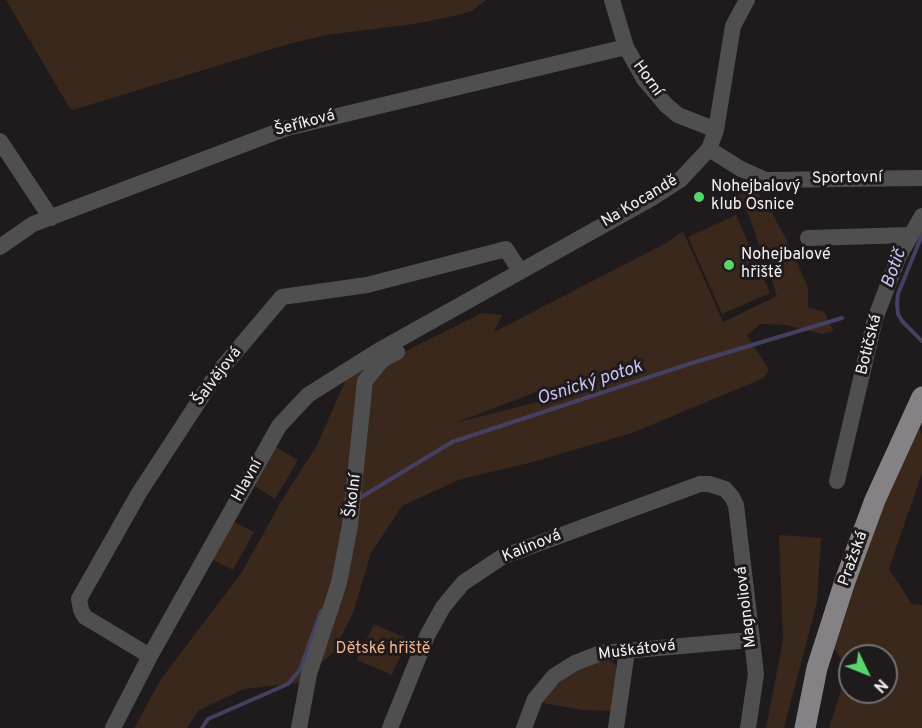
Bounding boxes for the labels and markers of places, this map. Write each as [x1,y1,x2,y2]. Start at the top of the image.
place label: Nohejbalový klub Osnice [711,178,801,216]
marker: Nohejbalový klub Osnice [692,190,706,204]
place label: Nohejbalové hřiště [741,246,831,284]
marker: Nohejbalové hřiště [722,258,736,272]

